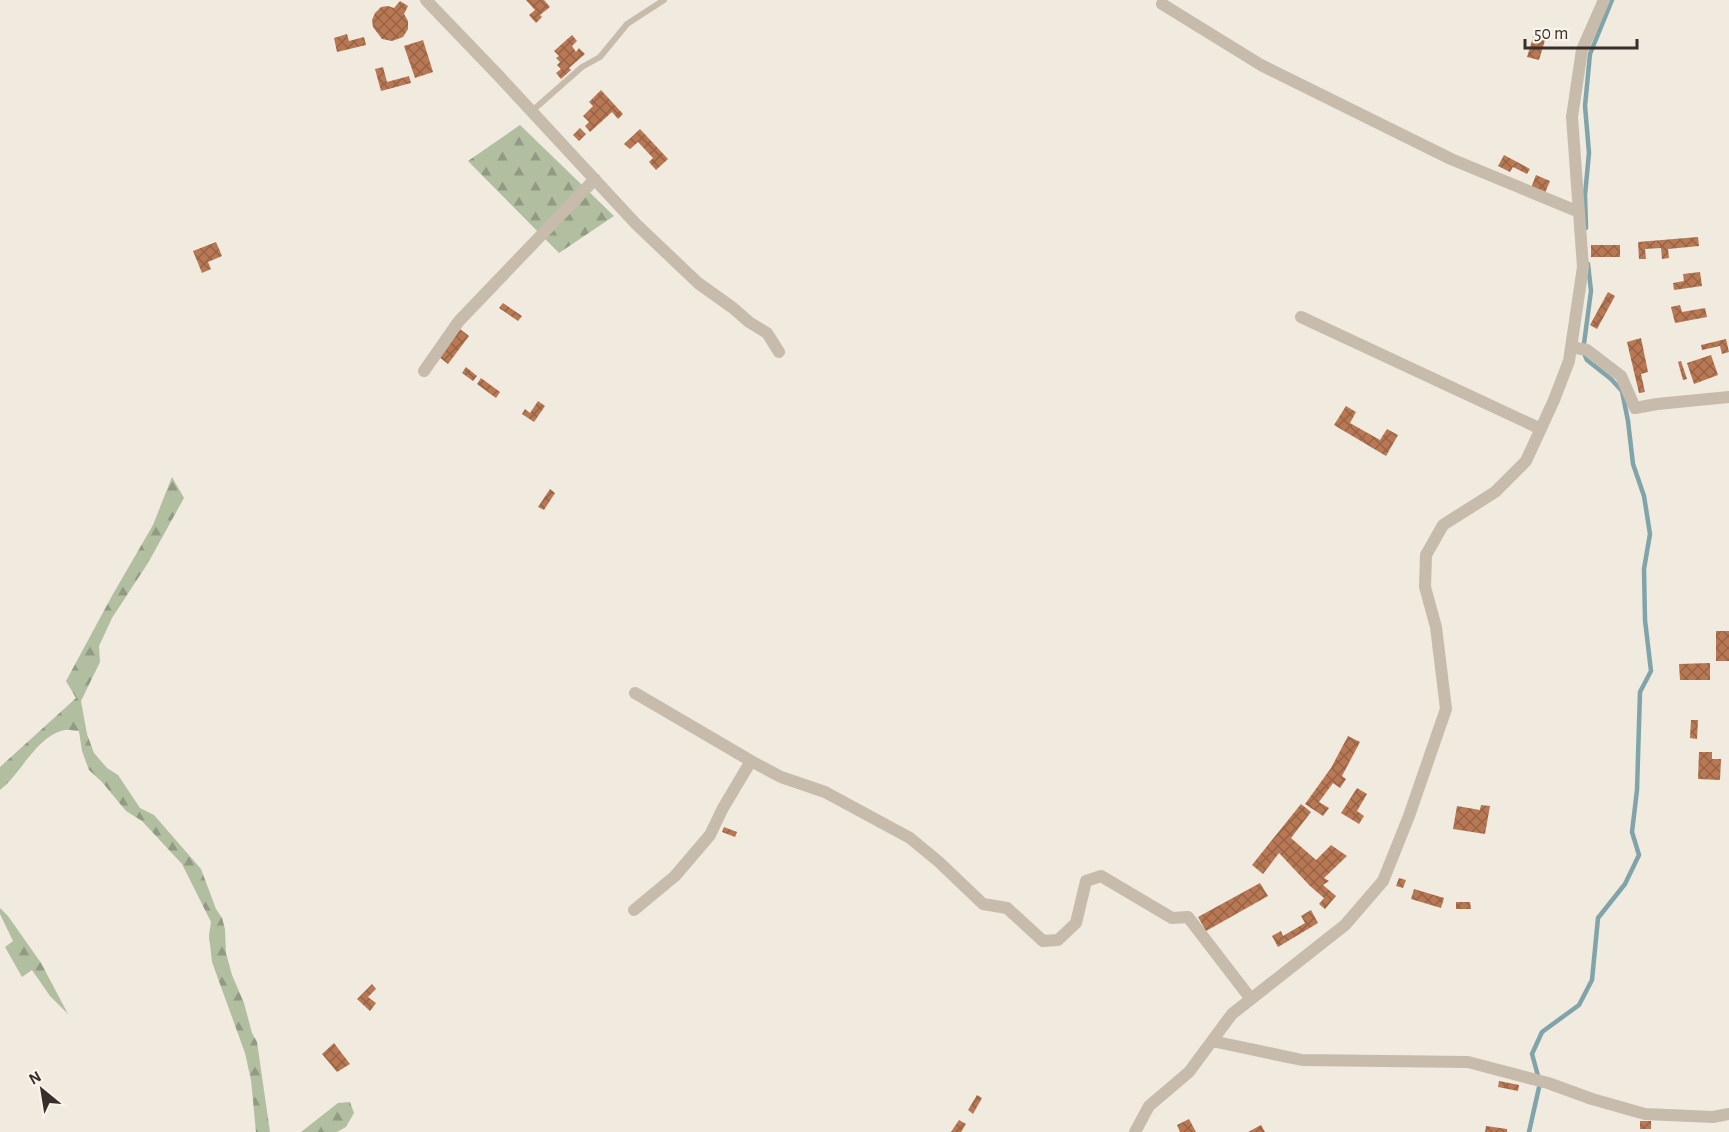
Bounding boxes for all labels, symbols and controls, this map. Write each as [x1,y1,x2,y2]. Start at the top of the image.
scale bar [1525,12,1638,50]
text: 50 m [1534,25,1568,43]
north arrow [12,1060,72,1120]
text: N [26,1068,44,1088]

